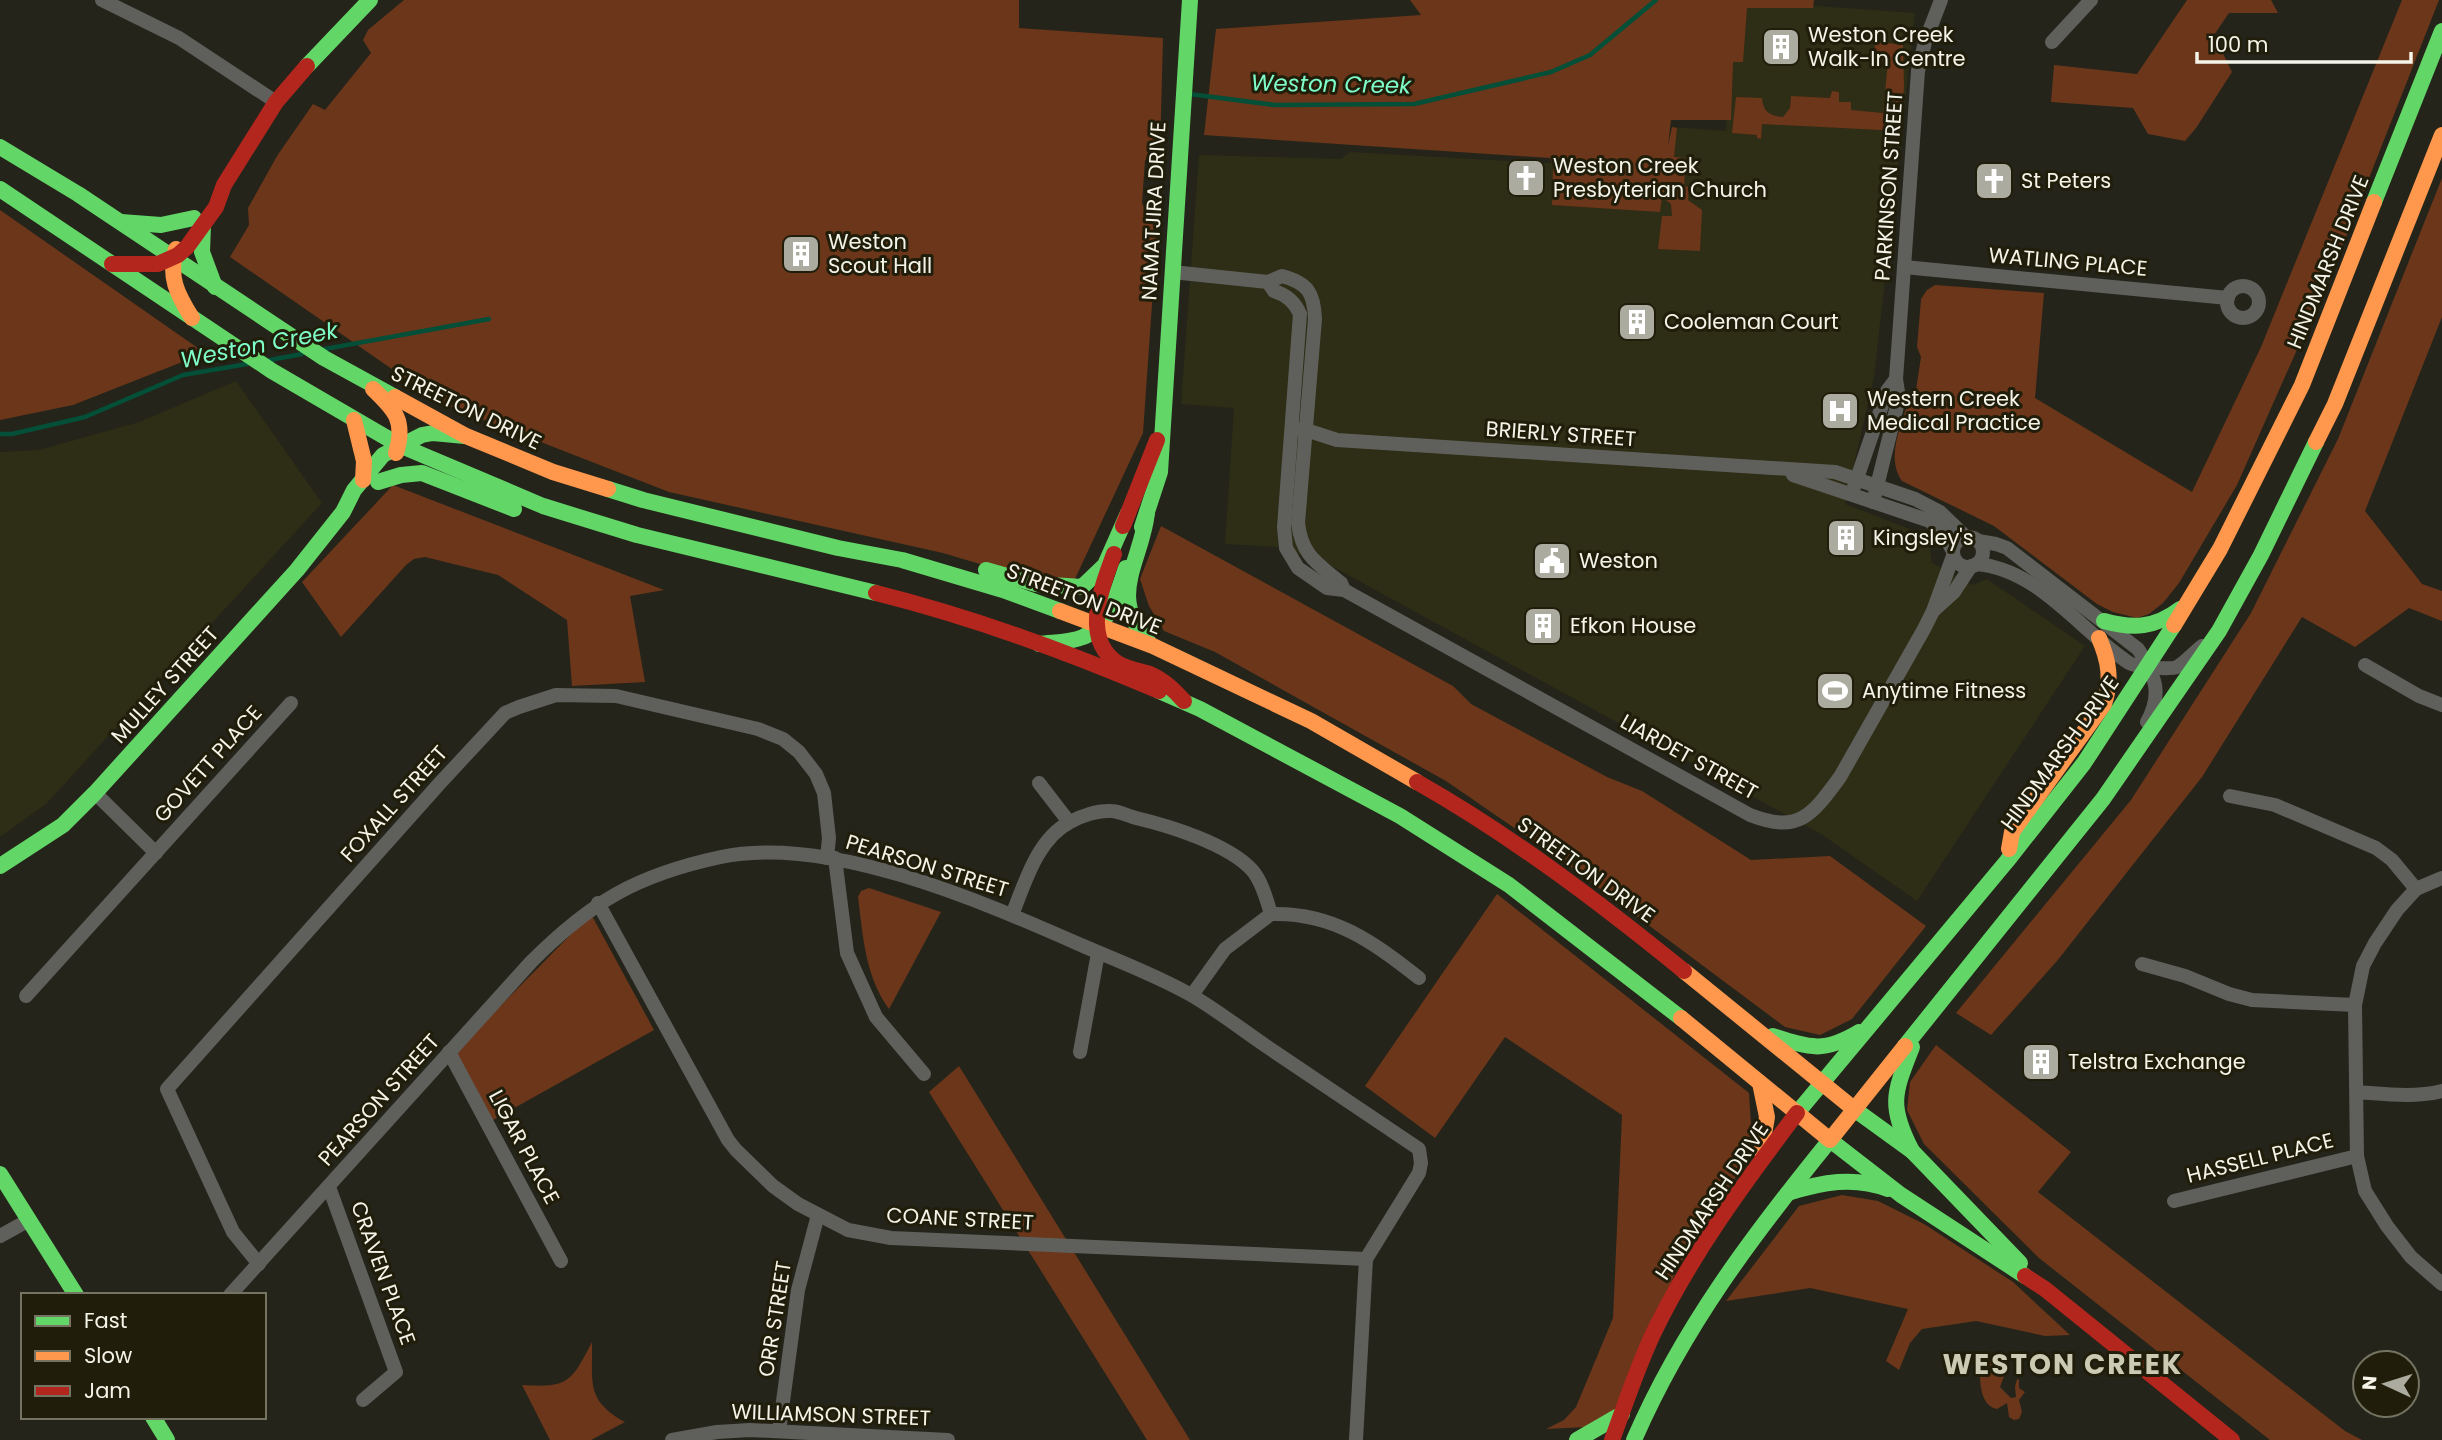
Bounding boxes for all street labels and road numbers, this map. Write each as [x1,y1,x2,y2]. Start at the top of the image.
street label: PARKINSON STREET [1867,90,1910,282]
street label: NAMATJIRA DRIVE [1134,121,1173,301]
street label: HINDMARSH DRIVE [2280,171,2376,353]
street label: WATLING PLACE [1987,240,2149,283]
street label: STREETON DRIVE [386,359,546,457]
street label: BRIERLY STREET [1485,414,1637,453]
street label: STREETON DRIVE [1002,556,1166,641]
street label: MULLEY STREET [104,620,225,750]
street label: HINDMARSH DRIVE [1994,670,2126,836]
street label: GOVETT PLACE [147,699,268,829]
street label: LIARDET STREET [1615,707,1763,806]
street label: FOXALL STREET [334,739,454,868]
street label: STREETON DRIVE [1511,810,1661,930]
street label: PEARSON STREET [842,827,1012,904]
street label: PEARSON STREET [312,1027,446,1172]
street label: LIGAR PLACE [482,1085,567,1209]
street label: HINDMARSH DRIVE [1648,1116,1775,1285]
street label: HASSELL PLACE [2183,1125,2336,1190]
street label: CRAVEN PLACE [344,1197,423,1349]
street label: COANE STREET [886,1200,1034,1237]
street label: ORR STREET [751,1259,798,1379]
street label: WILLIAMSON STREET [731,1397,931,1432]

